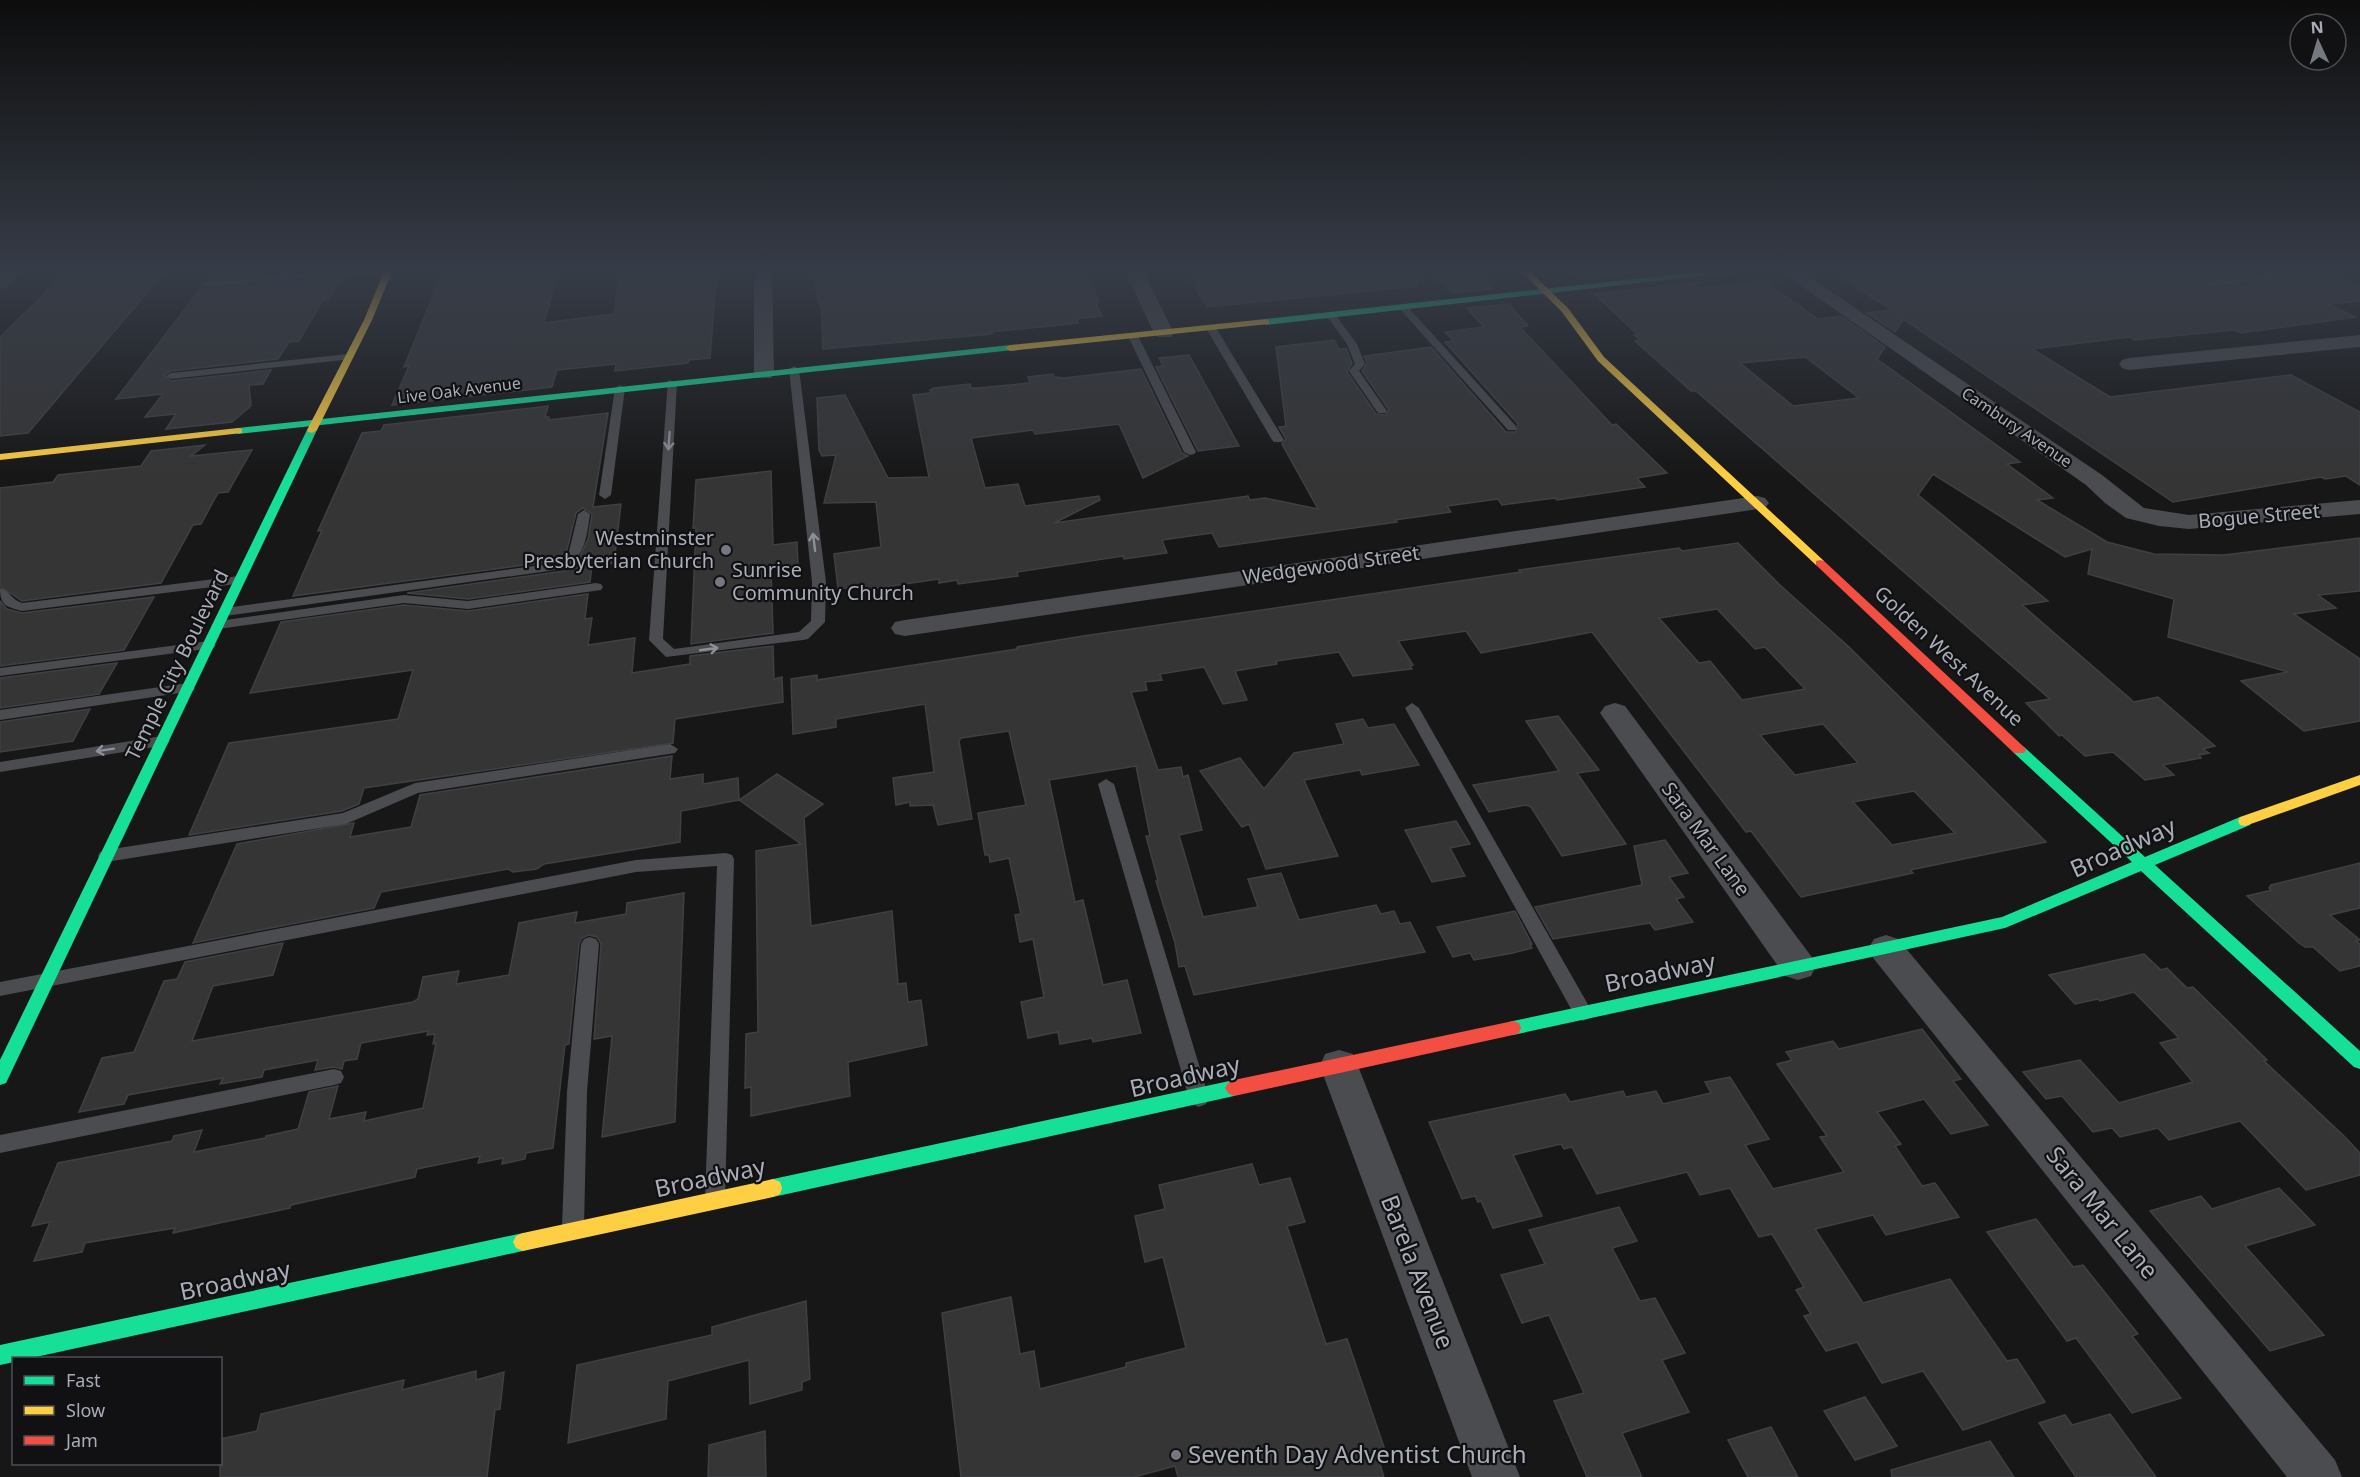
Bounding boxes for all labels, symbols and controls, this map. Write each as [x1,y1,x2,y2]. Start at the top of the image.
north arrow [2288,12,2348,72]
text: N [2310,16,2324,38]
street label: Live Oak Avenue [396,372,522,408]
street label: Cambury Avenue [1957,382,2077,472]
one-way arrow [663,430,674,450]
street label: Bogue Street [2197,497,2321,534]
place label: Westminster Presbyterian Church [523,524,714,574]
one-way arrow [809,533,820,553]
street label: Wedgewood Street [1241,539,1421,590]
marker: Westminster Presbyterian Church [719,543,733,557]
place label: Sunrise Community Church [732,556,914,606]
street label: Temple City Boulevard [119,565,235,765]
marker: Sunrise Community Church [713,575,727,589]
street label: Golden West Avenue [1869,579,2030,732]
one-way arrow [699,643,719,654]
one-way arrow [95,745,115,756]
street label: Sara Mar Lane [1656,776,1757,901]
street label: Broadway [2064,808,2181,885]
street label: Broadway [1601,944,1719,999]
street label: Broadway [1126,1047,1244,1104]
street label: Sara Mar Lane [2040,1139,2167,1285]
street label: Broadway [651,1149,769,1204]
street label: Barela Avenue [1374,1190,1463,1353]
street label: Broadway [176,1252,294,1307]
legend [12,1357,222,1465]
text: Fast [66,1368,101,1392]
text: Slow [66,1398,105,1422]
text: Jam [64,1428,98,1452]
place label: Seventh Day Adventist Church [1188,1437,1527,1470]
marker: Seventh Day Adventist Church [1169,1448,1183,1462]

